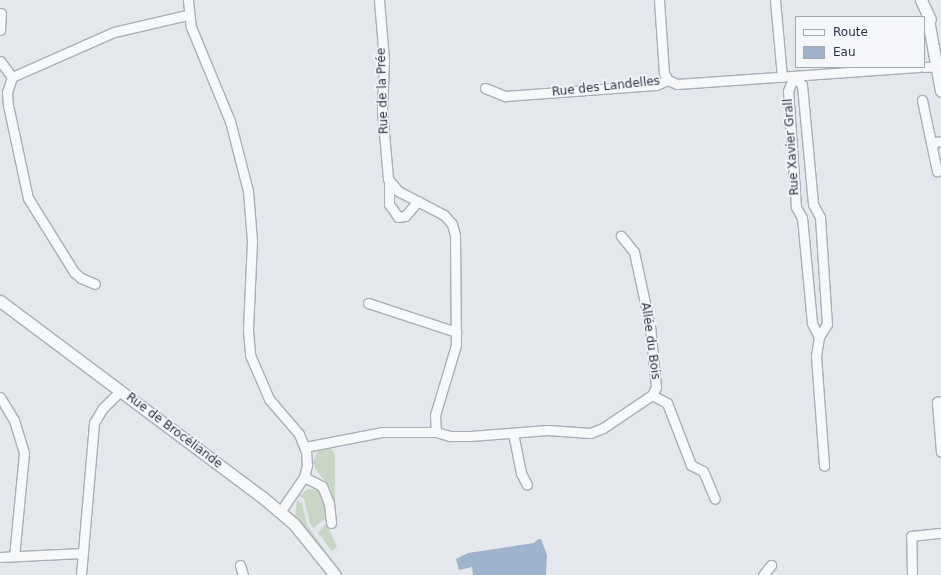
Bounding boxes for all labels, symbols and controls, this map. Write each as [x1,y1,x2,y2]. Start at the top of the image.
legend [795,16,925,68]
text: Route [833,25,868,39]
text: Eau [833,45,856,59]
street label: Rue de la Prée [374,48,392,134]
street label: Rue des Landelles [551,74,661,100]
street label: Rue Xavier Grall [781,98,803,196]
street label: Allée du Bois [637,302,663,380]
street label: Rue de Brocéliande [123,390,225,472]

